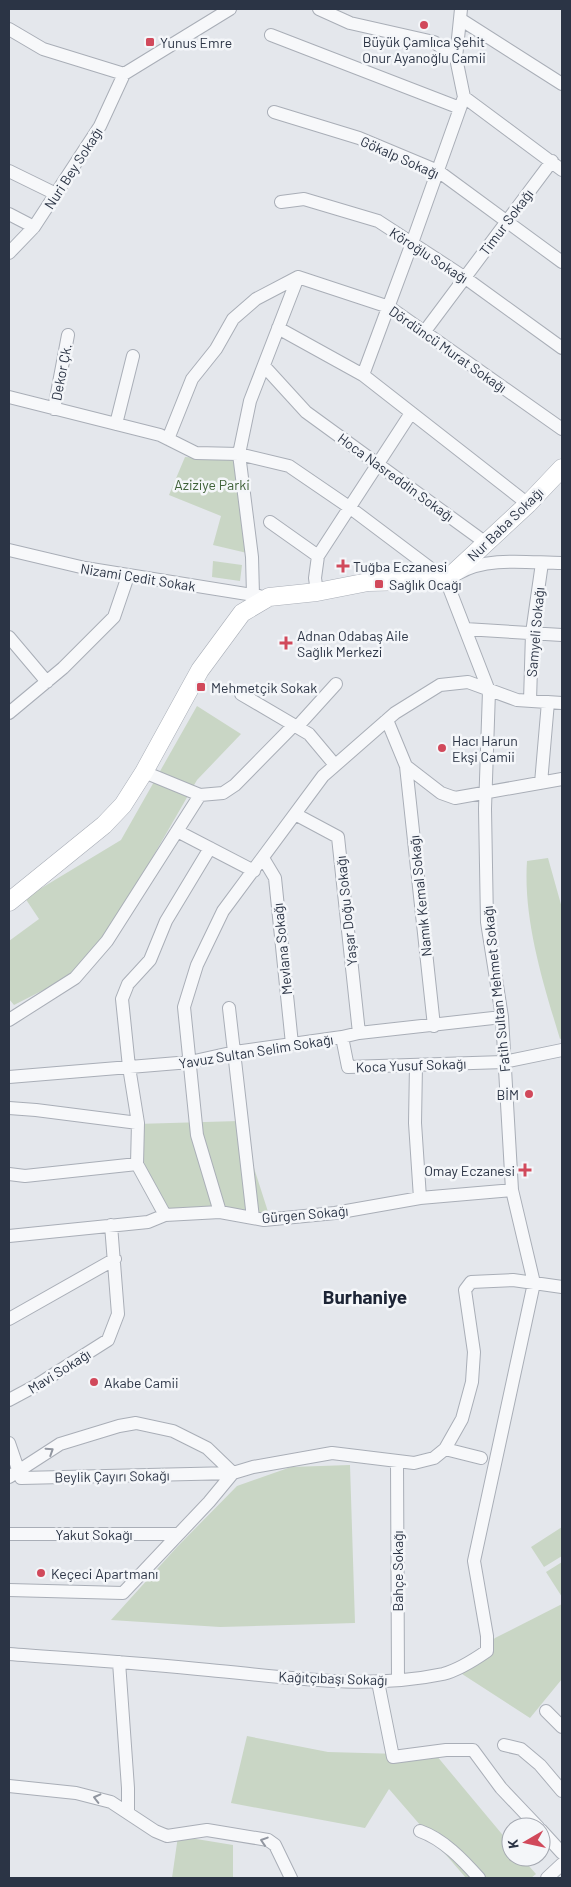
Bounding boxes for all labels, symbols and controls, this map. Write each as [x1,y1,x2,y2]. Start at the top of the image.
marker: Büyük Çamlıca Şehit Onur Ayanoğlu Camii [418,19,430,31]
place label: Büyük Çamlıca Şehit Onur Ayanoğlu Camii [362,33,486,66]
place label: Yunus Emre [160,34,232,51]
marker: Yunus Emre [144,36,156,48]
street label: Nuri Bey Sokağı [40,124,106,212]
street label: Gökalp Sokağı [358,132,442,182]
street label: Timur Sokağı [476,185,536,259]
street label: Köroğlu Sokağı [387,223,471,287]
street label: Dördüncü Murat Sokağı [386,302,510,396]
street label: Dekor Çk. [47,342,75,402]
street label: Hoca Nasreddin Sokağı [335,429,457,525]
park label: Aziziye Parki [174,476,250,493]
street label: Nur Baba Sokağı [464,484,546,564]
place label: Tuğba Eczanesi [353,558,447,575]
street label: Nizami Cedit Sokak [79,560,197,594]
marker: Tuğba Eczanesi [337,560,349,572]
place label: Sağlık Ocağı [389,576,461,593]
marker: Sağlık Ocağı [373,578,385,590]
street label: Samyeli Sokağı [523,586,547,678]
place label: Adnan Odabaş Aile Sağlık Merkezi [297,627,409,660]
marker: Adnan Odabaş Aile Sağlık Merkezi [279,636,293,650]
place label: Mehmetçik Sokak [211,679,317,696]
marker: Mehmetçik Sokak [195,681,207,693]
place label: Hacı Harun Ekşi Camii [452,732,518,765]
marker: Hacı Harun Ekşi Camii [436,742,448,754]
street label: Namık Kemal Sokağı [405,835,435,957]
street label: Yaşar Doğu Sokağı [332,855,360,967]
street label: Mevlana Sokağı [269,902,295,996]
street label: Fatih Sultan Mehmet Sokağı [479,905,513,1073]
street label: Yavuz Sultan Selim Sokağı [178,1030,334,1072]
street label: Koca Yusuf Sokağı [355,1055,467,1075]
place label: BİM [497,1086,519,1103]
marker: BİM [523,1088,535,1100]
place label: Omay Eczanesi [424,1162,515,1179]
marker: Omay Eczanesi [519,1164,531,1176]
street label: Gürgen Sokağı [261,1202,349,1226]
district label: Burhaniye [323,1285,407,1308]
street label: Mavi Sokağı [25,1345,93,1397]
place label: Akabe Camii [104,1374,179,1391]
marker: Akabe Camii [88,1376,100,1388]
one-way arrow [44,1448,53,1457]
street label: Beylik Çayırı Sokağı [54,1466,170,1486]
street label: Yakut Sokağı [55,1526,133,1543]
street label: Bahçe Sokağı [389,1530,406,1612]
place label: Keçeci Apartmanı [51,1565,158,1582]
marker: Keçeci Apartmanı [35,1567,47,1579]
street label: Kağıtçıbaşı Sokağı [278,1668,388,1688]
one-way arrow [92,1793,101,1804]
north arrow [501,1817,551,1867]
one-way arrow [260,1836,269,1846]
text: K [504,1838,522,1850]

